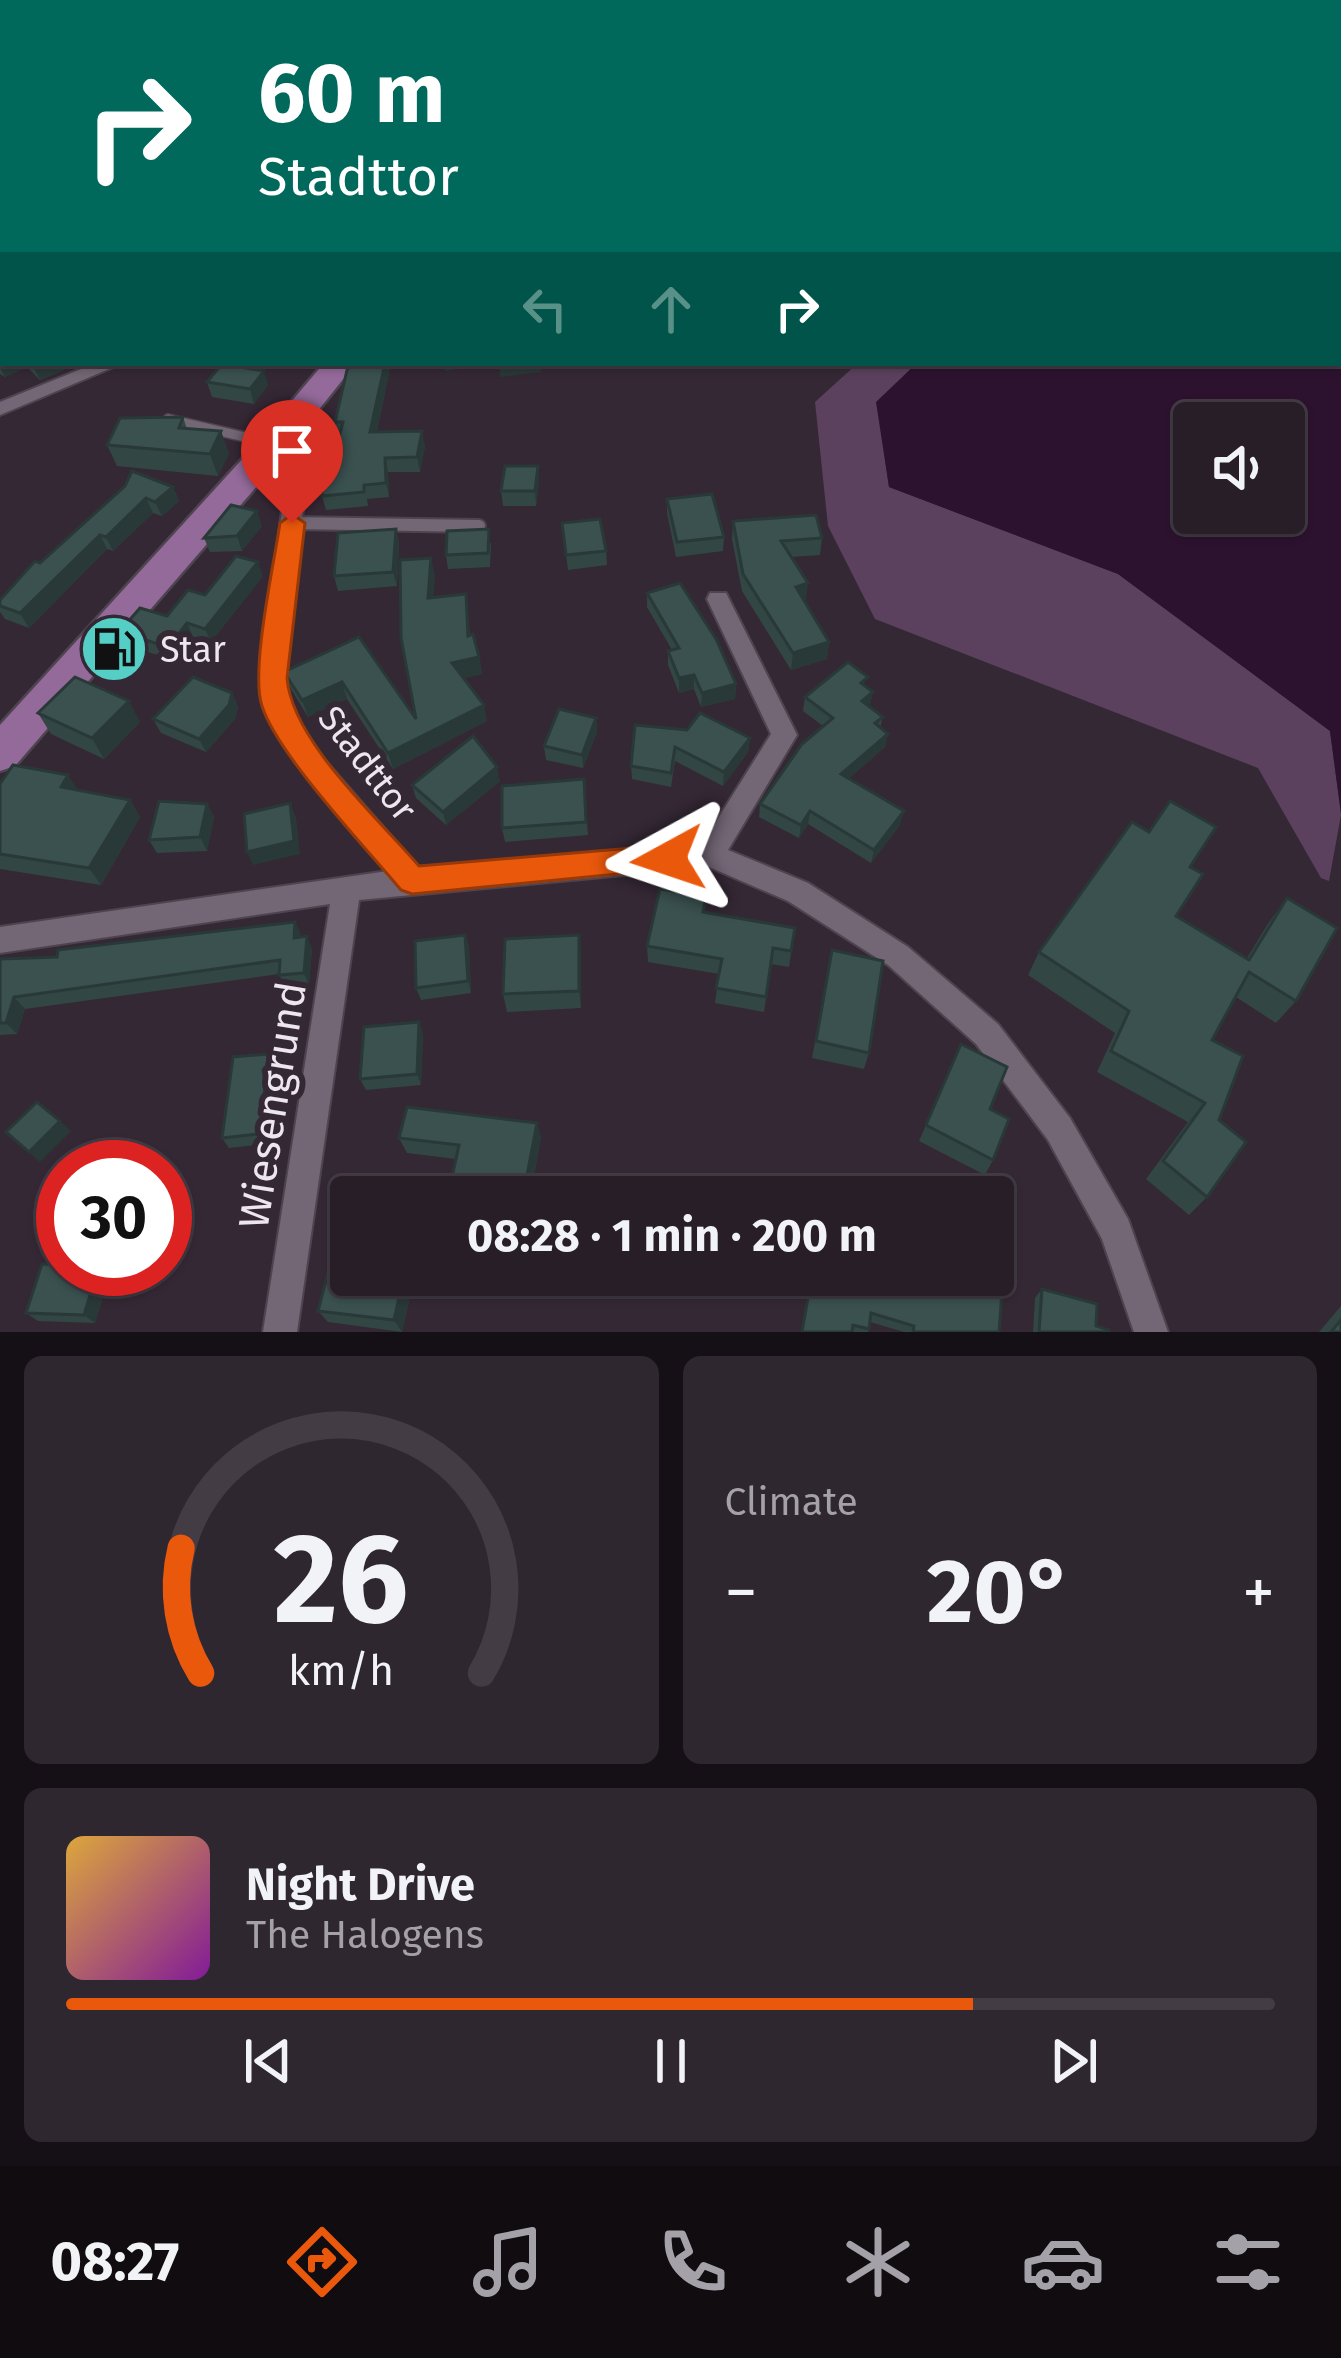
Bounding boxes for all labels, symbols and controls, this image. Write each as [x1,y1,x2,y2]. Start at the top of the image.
text: 60 m [258,43,445,144]
icon: right [60,48,216,204]
text: Stadttor [258,145,459,209]
icon: left [512,276,578,342]
icon: ahead [638,276,704,342]
icon: right [764,276,830,342]
pin [241,400,343,523]
map controls [1173,402,1305,534]
button: sound [1173,402,1305,534]
icon: arrive [259,418,325,484]
fuel station icon: Star [79,614,149,684]
place label: Star [160,628,226,672]
street label: Stadttor [309,697,426,830]
position arrow [605,796,731,922]
street label: Wiesengrund [229,978,317,1232]
speed limit sign: 30 [36,1140,192,1296]
text: 08:28 · 1 min · 200 m [467,1209,877,1263]
text: Climate [725,1479,858,1525]
text: 26 [274,1505,409,1655]
text: 20° [927,1538,1073,1646]
text: − [725,1553,758,1632]
text: + [1242,1553,1275,1632]
text: km/h [288,1645,394,1696]
text: Night Drive [246,1858,475,1912]
text: The Halogens [246,1912,484,1958]
icon: previous [235,2028,301,2094]
icon: pause [638,2028,704,2094]
icon: next [1041,2028,1107,2094]
icon: directions [280,2220,364,2304]
icon: music [466,2220,550,2304]
icon: phone [651,2220,735,2304]
icon: climate [836,2220,920,2304]
icon: car [1021,2220,1105,2304]
icon: filters [1206,2220,1290,2304]
text: 08:27 [51,2230,179,2294]

